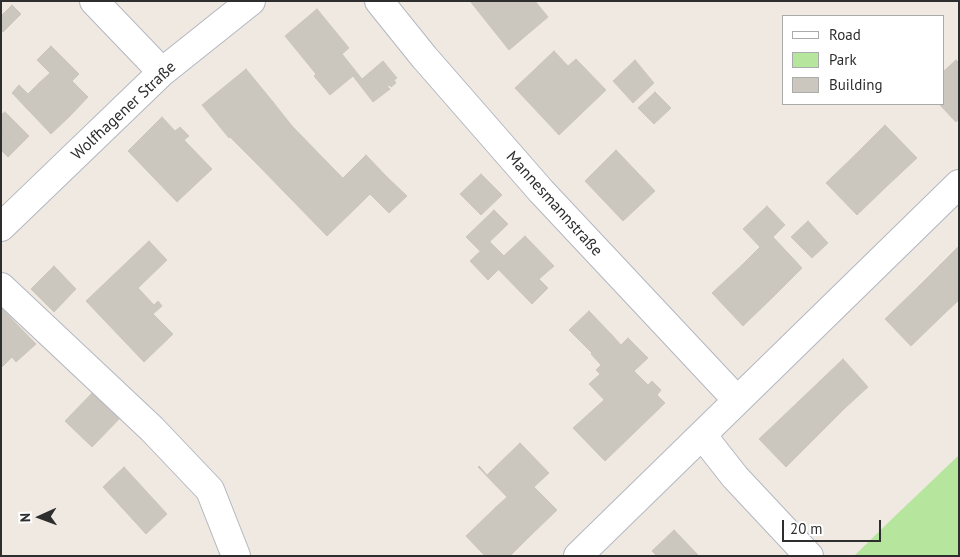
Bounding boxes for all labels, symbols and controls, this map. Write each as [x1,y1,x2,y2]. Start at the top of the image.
legend [782,15,945,105]
text: Road [829,25,861,44]
text: Park [829,50,857,69]
street label: Wolfhagener Straße [68,58,180,164]
text: Building [829,75,883,94]
street label: Mannesmannstraße [502,148,606,260]
north arrow [15,492,65,542]
scale bar [785,510,884,542]
text: N [16,513,34,522]
text: 20 m [790,519,823,538]

